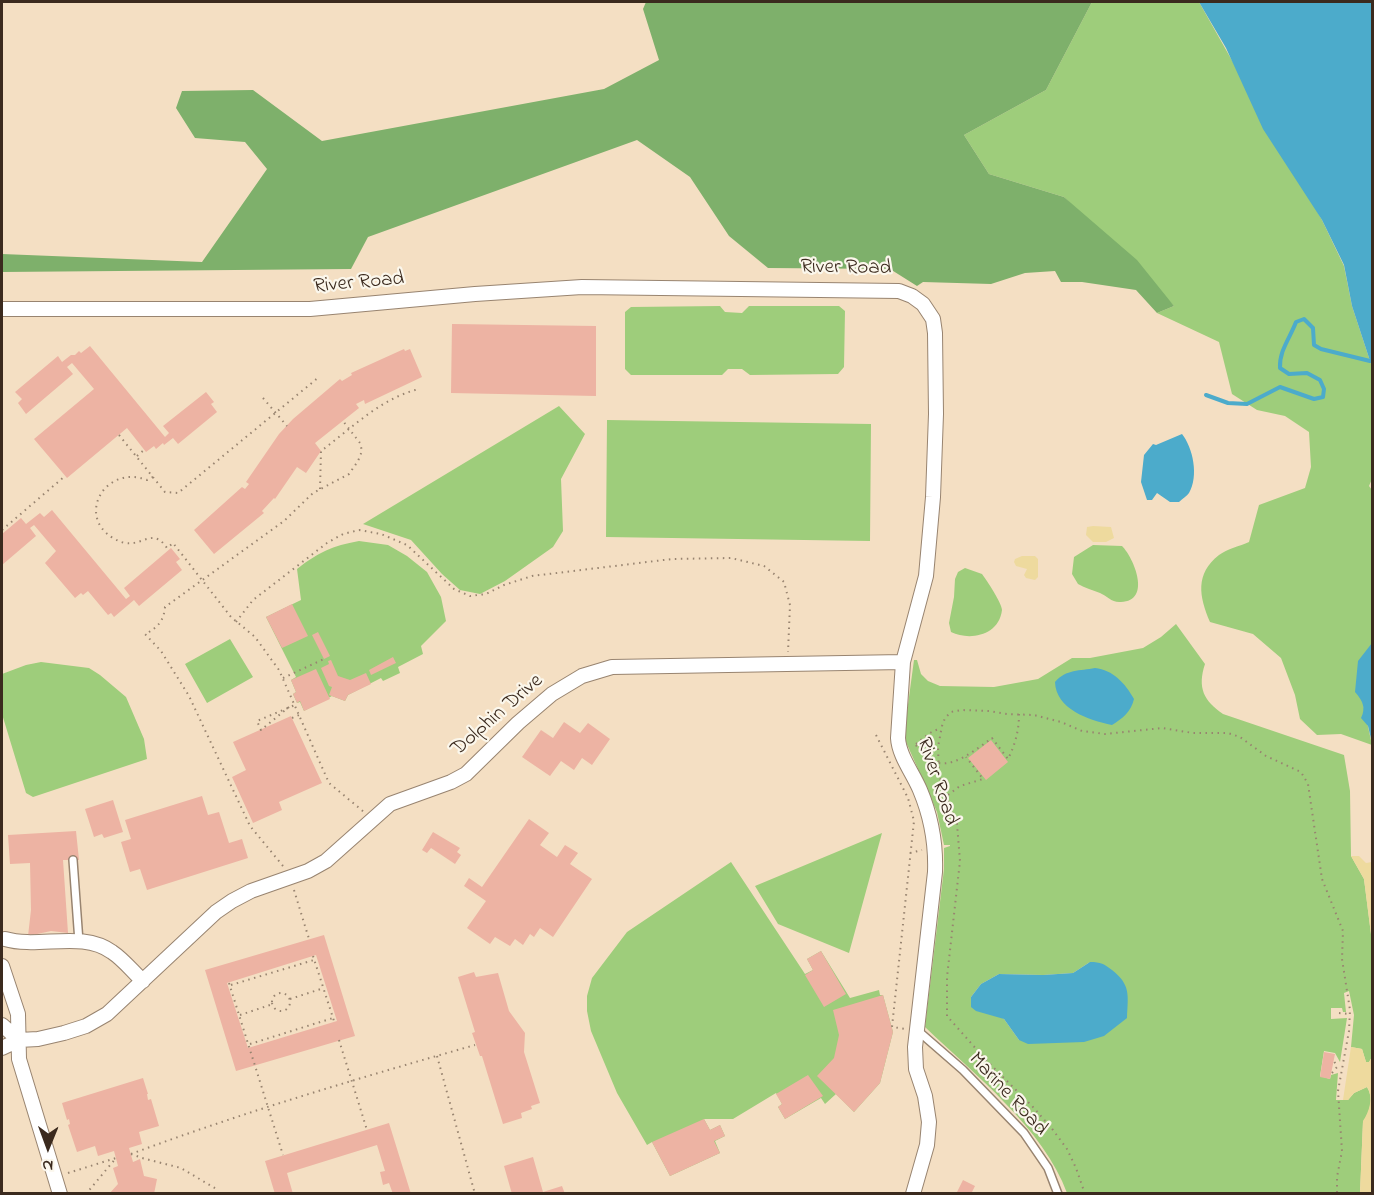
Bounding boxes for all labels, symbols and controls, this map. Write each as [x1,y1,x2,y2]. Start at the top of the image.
street label: River Road [800,256,892,282]
street label: River Road [313,267,405,301]
street label: Dolphin Drive [447,669,549,763]
street label: River Road [909,735,963,829]
street label: Marine Road [962,1048,1052,1142]
north arrow [18,1117,78,1177]
text: N [42,1153,53,1177]

